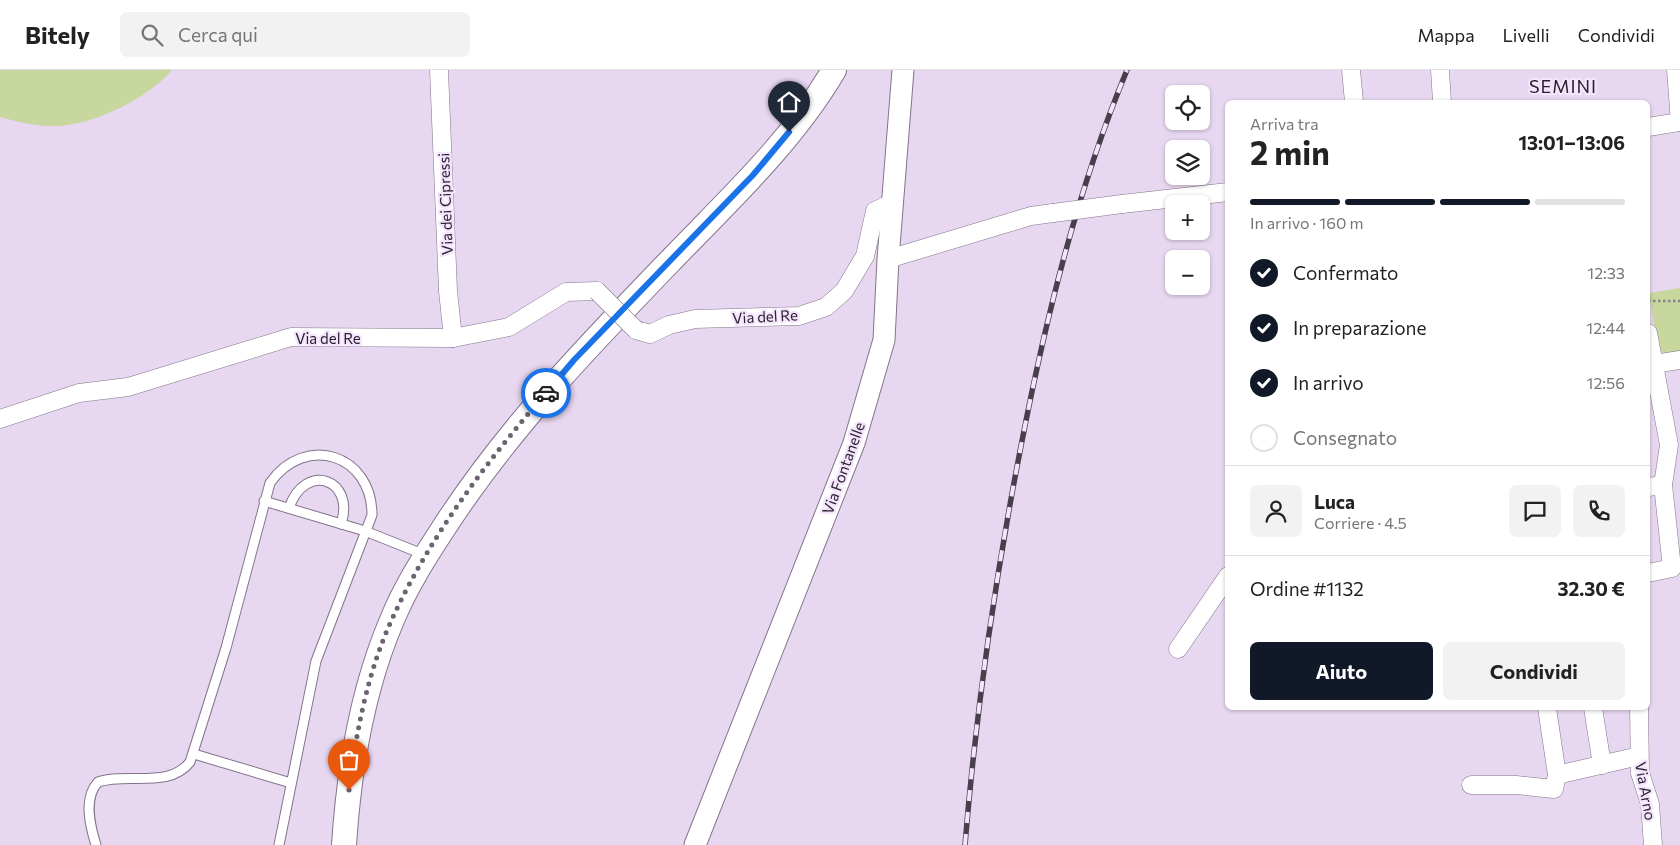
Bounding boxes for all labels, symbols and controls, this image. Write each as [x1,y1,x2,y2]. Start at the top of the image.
search box [120,12,470,57]
text: Bitely [25,20,90,49]
icon: search [138,21,166,49]
text: Cerca qui [178,23,258,46]
text: Mappa [1417,24,1475,46]
text: Livelli [1503,24,1550,46]
text: Condividi [1578,24,1655,46]
district label: SEMINI [1529,75,1597,97]
pin [768,81,810,132]
map controls [1165,85,1210,295]
button: locate [1165,85,1210,130]
icon: home [775,88,803,116]
text: Arriva tra [1250,114,1319,133]
text: 13:01–13:06 [1518,131,1625,154]
text: 2 min [1250,132,1330,172]
button: layers [1165,140,1210,185]
street label: Via dei Cipressi [434,153,456,255]
button: + [1165,195,1210,240]
text: In arrivo · 160 m [1250,213,1363,232]
button: − [1165,250,1210,295]
icon: check [1250,259,1278,287]
text: Confermato [1293,261,1398,284]
text: 12:33 [1587,263,1625,282]
street label: Via del Re [732,305,798,327]
icon: check [1250,314,1278,342]
text: In preparazione [1293,316,1426,339]
text: 12:44 [1586,318,1625,337]
street label: Via del Re [295,329,361,347]
courier [521,368,571,418]
icon: check [1250,369,1278,397]
text: In arrivo [1293,371,1364,394]
text: 12:56 [1587,373,1625,392]
icon: car [532,379,560,407]
street label: Via Fontanelle [818,419,868,517]
text: Consegnato [1293,426,1397,449]
button: person [1250,485,1302,537]
button: chat [1509,485,1561,537]
button: phone [1573,485,1625,537]
text: Luca [1314,490,1355,513]
text: Corriere · 4.5 [1314,513,1407,532]
text: Ordine #1132 [1250,577,1364,600]
text: 32.30 € [1558,577,1625,600]
button: Aiuto [1250,642,1433,700]
button: Condividi [1443,642,1625,700]
pin [328,739,370,790]
icon: bag [335,746,363,774]
street label: Via Arno [1632,760,1660,822]

